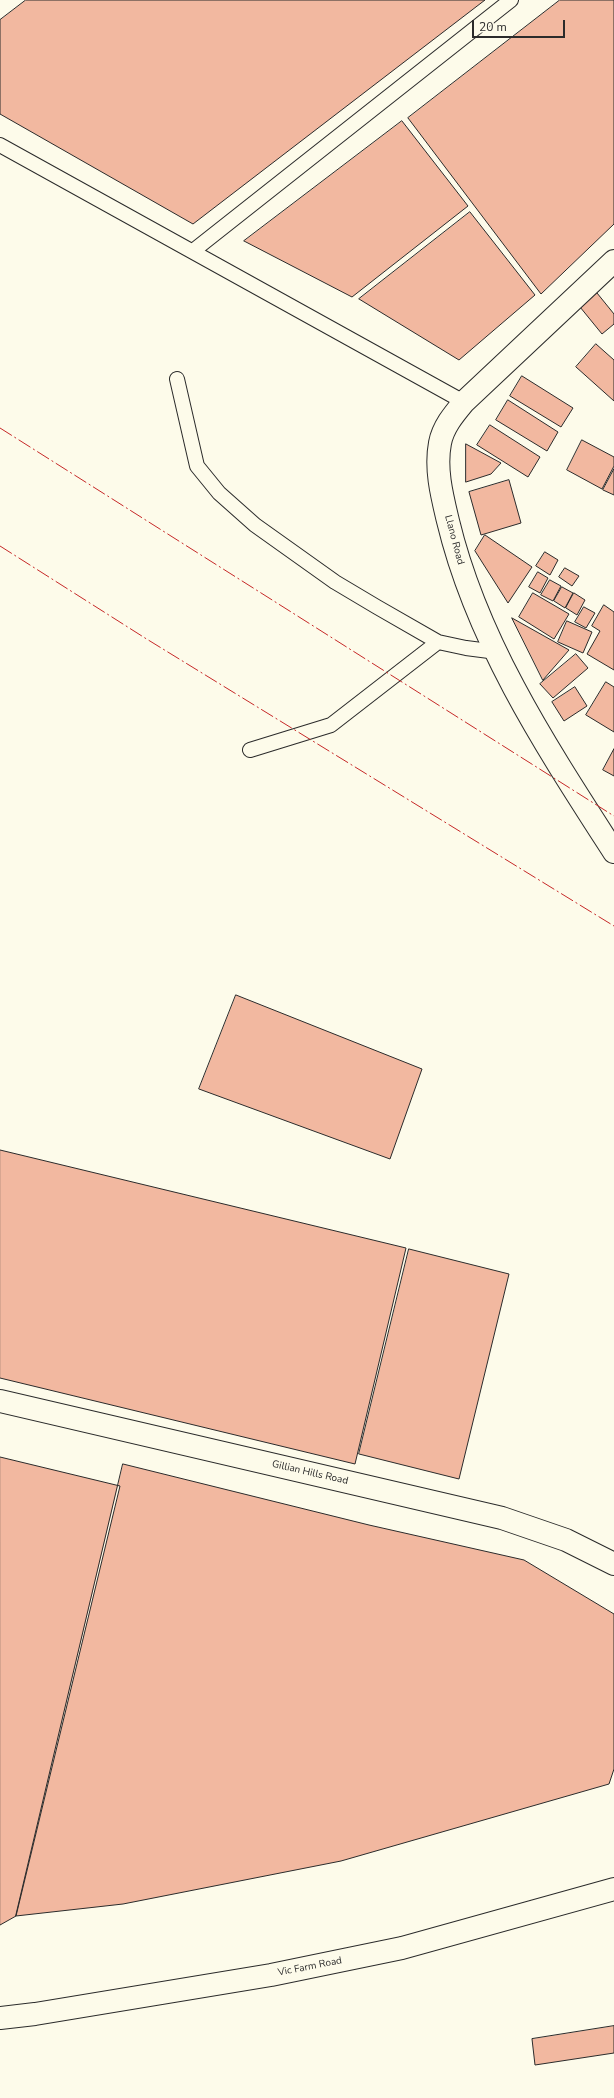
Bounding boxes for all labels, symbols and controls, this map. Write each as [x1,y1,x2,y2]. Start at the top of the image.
scale bar [474,12,567,38]
text: 20 m [479,19,507,35]
street label: Llano Road [442,514,466,566]
street label: Gillian Hills Road [271,1458,349,1488]
street label: Vic Farm Road [277,1955,343,1979]

